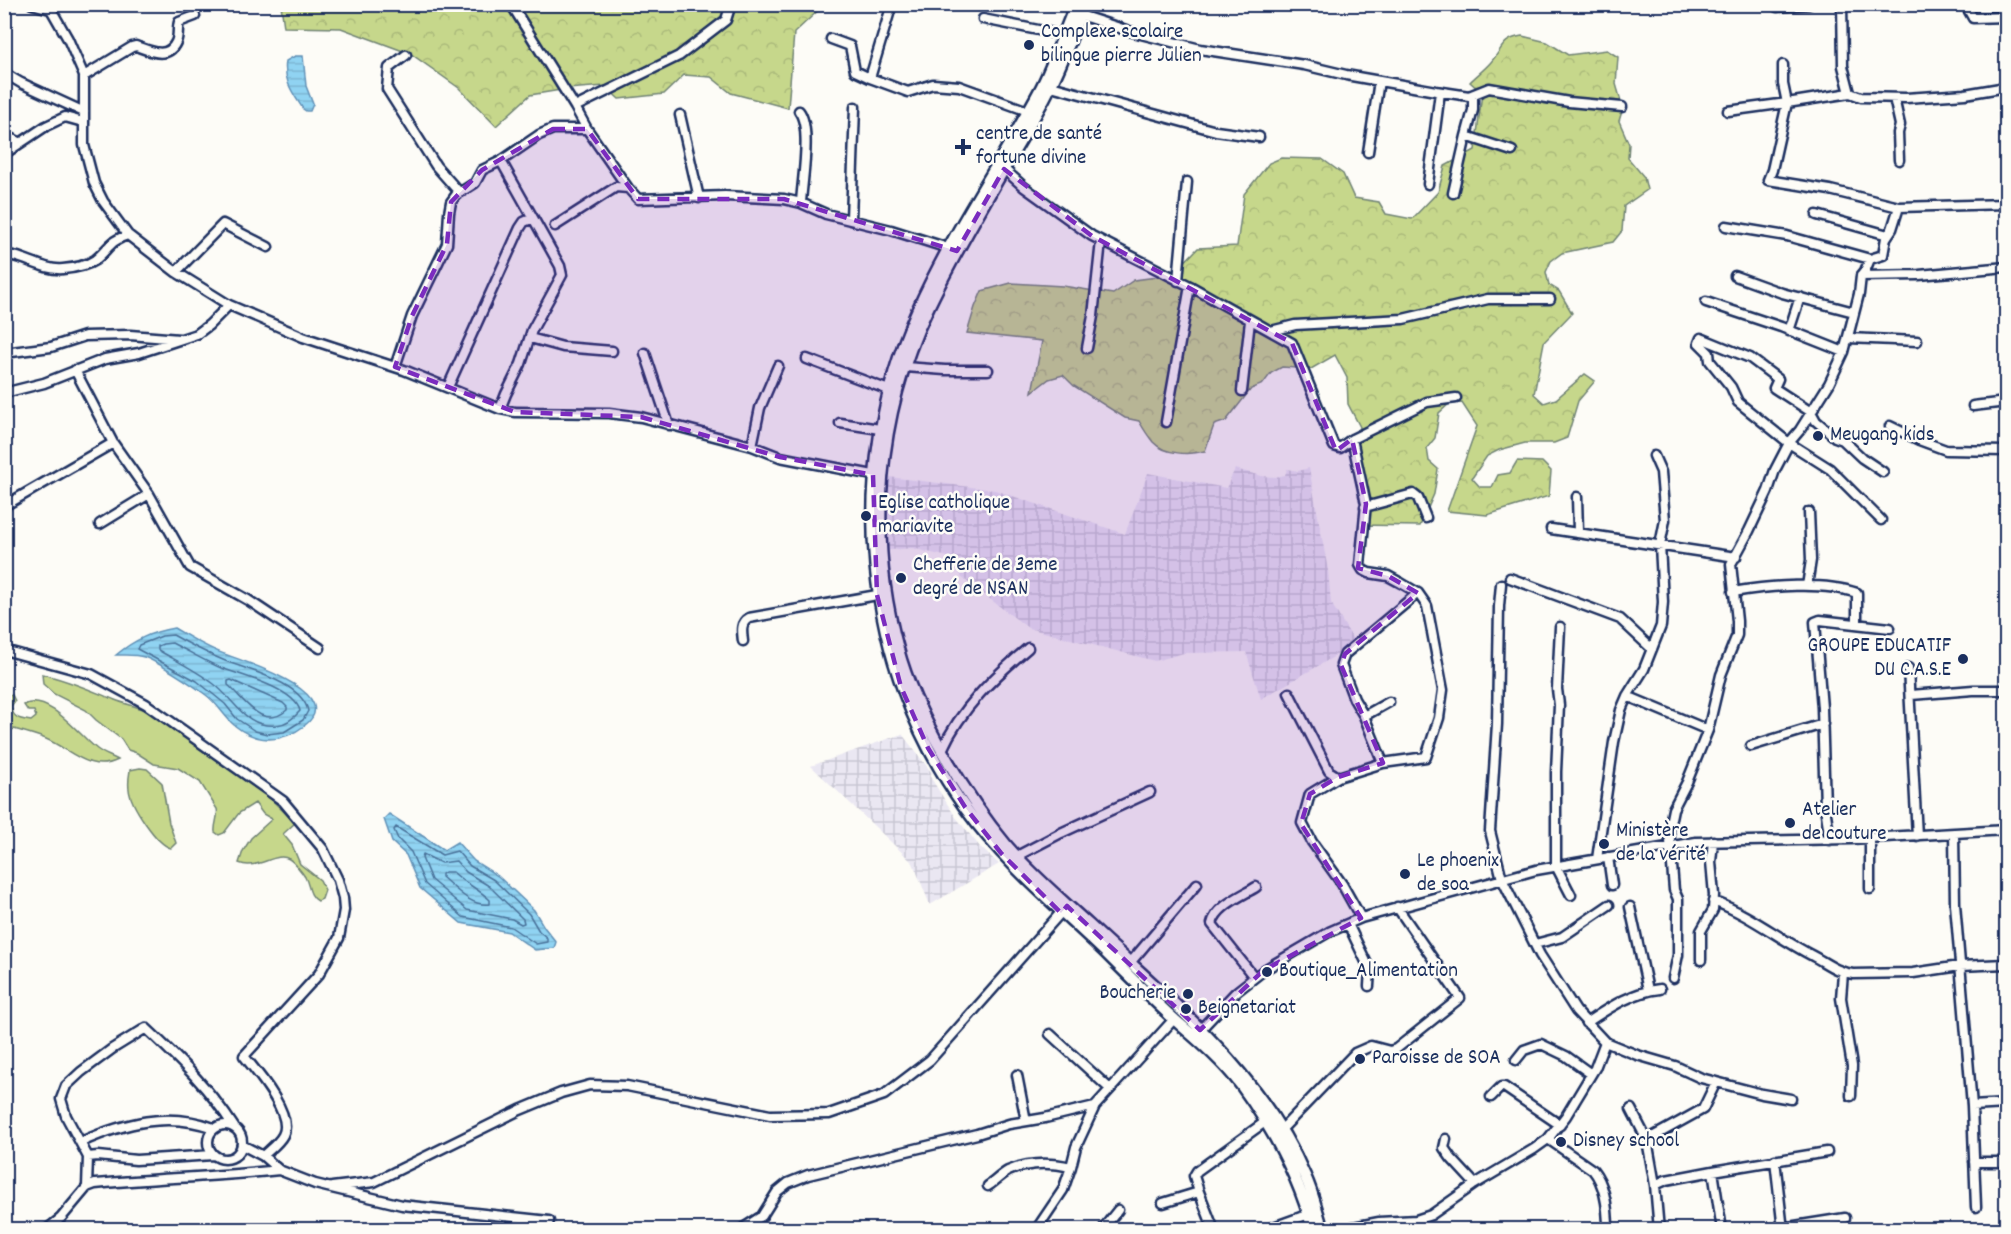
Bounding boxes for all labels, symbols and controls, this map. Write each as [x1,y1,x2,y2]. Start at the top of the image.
place label: Complexe scolaire bilingue pierre Julien [1041,18,1202,72]
marker: Complexe scolaire bilingue pierre Julien [1022,38,1036,52]
place label: centre de santé fortune divine [976,120,1102,174]
marker: centre de santé fortune divine [954,138,972,156]
place label: Meugang kids [1830,421,1935,451]
marker: Meugang kids [1811,429,1825,443]
place label: Eglise catholique mariavite [878,489,1010,543]
marker: Eglise catholique mariavite [859,509,873,523]
place label: Chefferie de 3eme degré de NSAN [913,551,1058,605]
marker: Chefferie de 3eme degré de NSAN [894,571,908,585]
place label: GROUPE EDUCATIF DU C.A.S.E [1808,632,1952,686]
marker: GROUPE EDUCATIF DU C.A.S.E [1956,652,1970,666]
place label: Atelier de couture [1802,796,1887,850]
marker: Atelier de couture [1783,816,1797,830]
place label: Ministère de la vérité [1616,817,1706,871]
marker: Ministère de la vérité [1597,837,1611,851]
place label: Le phoenix de soa [1417,847,1499,901]
marker: Le phoenix de soa [1398,867,1412,881]
place label: Boutique_Alimentation [1279,957,1458,987]
marker: Boutique_Alimentation [1260,965,1274,979]
place label: Boucherie [1099,979,1176,1009]
marker: Boucherie [1181,987,1195,1001]
place label: Beignetariat [1198,994,1296,1024]
marker: Beignetariat [1179,1002,1193,1016]
place label: Paroisse de SOA [1372,1044,1501,1074]
marker: Paroisse de SOA [1353,1052,1367,1066]
place label: Disney school [1573,1127,1679,1157]
marker: Disney school [1554,1135,1568,1149]

